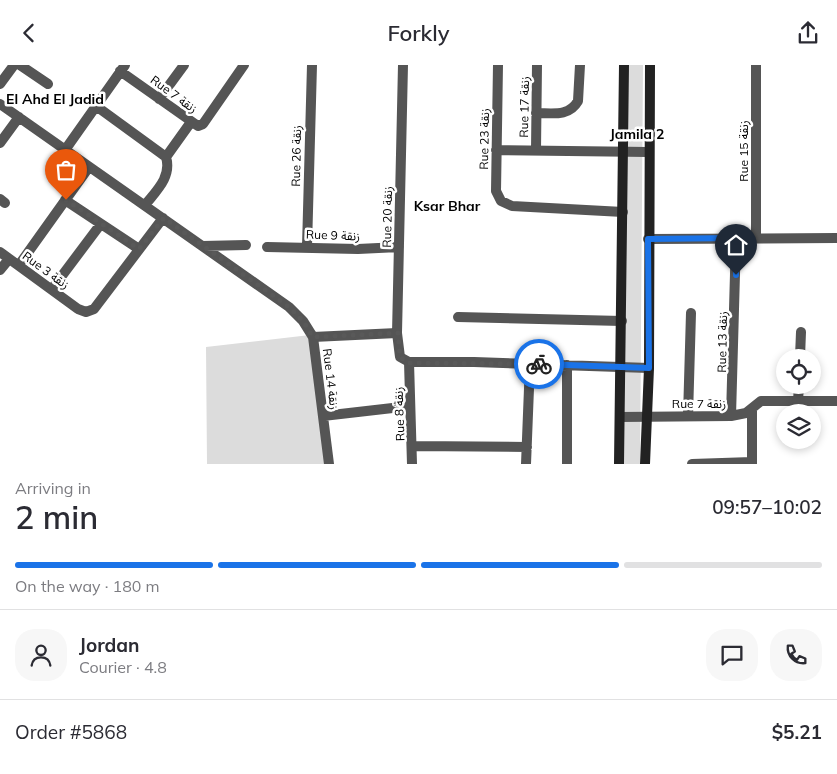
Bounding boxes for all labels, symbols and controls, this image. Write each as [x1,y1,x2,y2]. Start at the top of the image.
icon: back [15,19,43,47]
text: Forkly [387,19,450,47]
icon: share [794,19,822,47]
street label: Rue 7 زنقة [148,72,200,116]
street label: Rue 17 زنقة [516,76,532,138]
district label: El Ahd El Jadid [6,90,104,108]
street label: Rue 23 زنقة [476,108,492,170]
street label: Rue 15 زنقة [736,120,751,182]
street label: Rue 26 زنقة [288,125,304,187]
district label: Jamila 2 [610,125,664,143]
pin [45,149,87,200]
icon: bag [52,156,80,184]
street label: Rue 20 زنقة [379,186,395,248]
district label: Ksar Bhar [414,197,481,215]
pin [715,224,757,275]
street label: Rue 9 زنقة [306,227,360,243]
icon: home [722,231,750,259]
street label: Rue 3 زنقة [20,248,72,292]
street label: Rue 13 زنقة [714,311,730,373]
courier [514,339,564,389]
street label: Rue 14 زنقة [320,348,342,410]
map controls [776,349,821,449]
button: locate [776,349,821,394]
icon: bike [525,350,553,378]
street label: Rue 8 زنقة [391,387,407,441]
street label: Rue 7 زنقة [672,396,726,411]
button: layers [776,404,821,449]
text: Arriving in [15,478,91,498]
text: 09:57–10:02 [712,495,822,519]
text: 2 min [15,497,98,537]
text: On the way · 180 m [15,576,160,596]
button: person [15,629,67,681]
button: chat [706,629,758,681]
button: phone [770,629,822,681]
text: Jordan [79,633,139,657]
text: Courier · 4.8 [79,657,167,677]
text: Order #5868 [15,720,127,744]
text: $5.21 [772,720,822,744]

